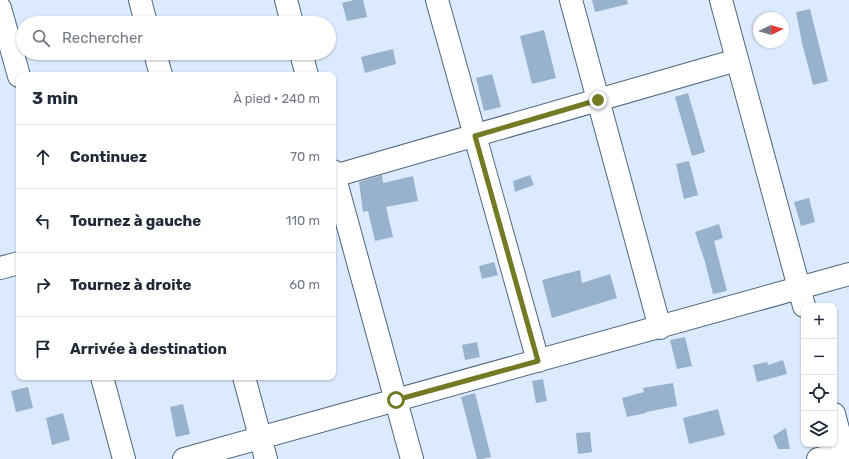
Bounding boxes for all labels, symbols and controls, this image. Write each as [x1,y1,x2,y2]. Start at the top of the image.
north arrow [753,12,789,48]
search box [16,16,336,60]
icon: search [30,27,52,49]
text: Rechercher [62,29,143,47]
text: 3 min [32,88,78,108]
text: À pied · 240 m [233,91,320,106]
route end [589,91,607,109]
icon: ahead [32,146,54,168]
text: Continuez [70,148,147,166]
text: 70 m [290,149,320,164]
icon: left [32,210,54,232]
text: Tournez à gauche [70,212,201,230]
text: 110 m [286,213,320,228]
icon: right [32,274,54,296]
text: Tournez à droite [70,276,191,294]
text: 60 m [289,277,320,292]
map controls [801,303,837,447]
button: + [801,303,837,339]
icon: arrive [32,338,54,360]
button: − [801,339,837,375]
text: Arrivée à destination [70,340,227,358]
button: locate [801,375,837,411]
route start [387,391,405,409]
button: layers [801,411,837,447]

